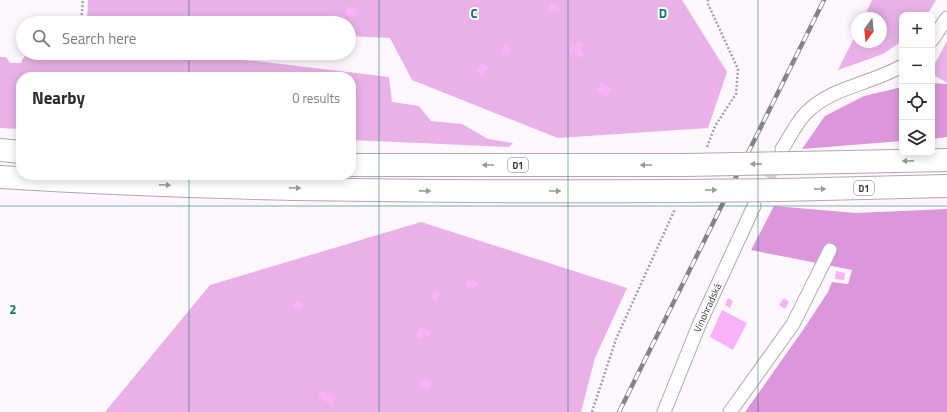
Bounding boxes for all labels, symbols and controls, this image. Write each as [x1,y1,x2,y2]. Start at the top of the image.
text: C [470,3,478,23]
text: D [659,3,667,23]
north arrow [851,12,887,48]
map controls [899,12,935,156]
button: + [899,12,935,48]
search box [16,16,356,60]
icon: search [30,27,52,49]
text: Search here [62,27,136,50]
button: − [899,48,935,84]
button: locate [899,84,935,120]
text: Nearby [32,85,85,111]
text: 0 results [292,88,340,108]
button: layers [899,120,935,156]
road number: D1 [508,158,528,172]
one-way arrow [901,158,914,164]
one-way arrow [749,161,762,167]
one-way arrow [481,162,494,168]
one-way arrow [639,162,652,168]
road number: D1 [854,181,874,195]
one-way arrow [159,182,172,188]
one-way arrow [289,185,301,192]
one-way arrow [814,186,827,192]
one-way arrow [705,187,718,193]
one-way arrow [419,188,432,194]
one-way arrow [549,188,561,195]
street label: Vinohradská [689,281,725,334]
text: 2 [9,299,17,319]

